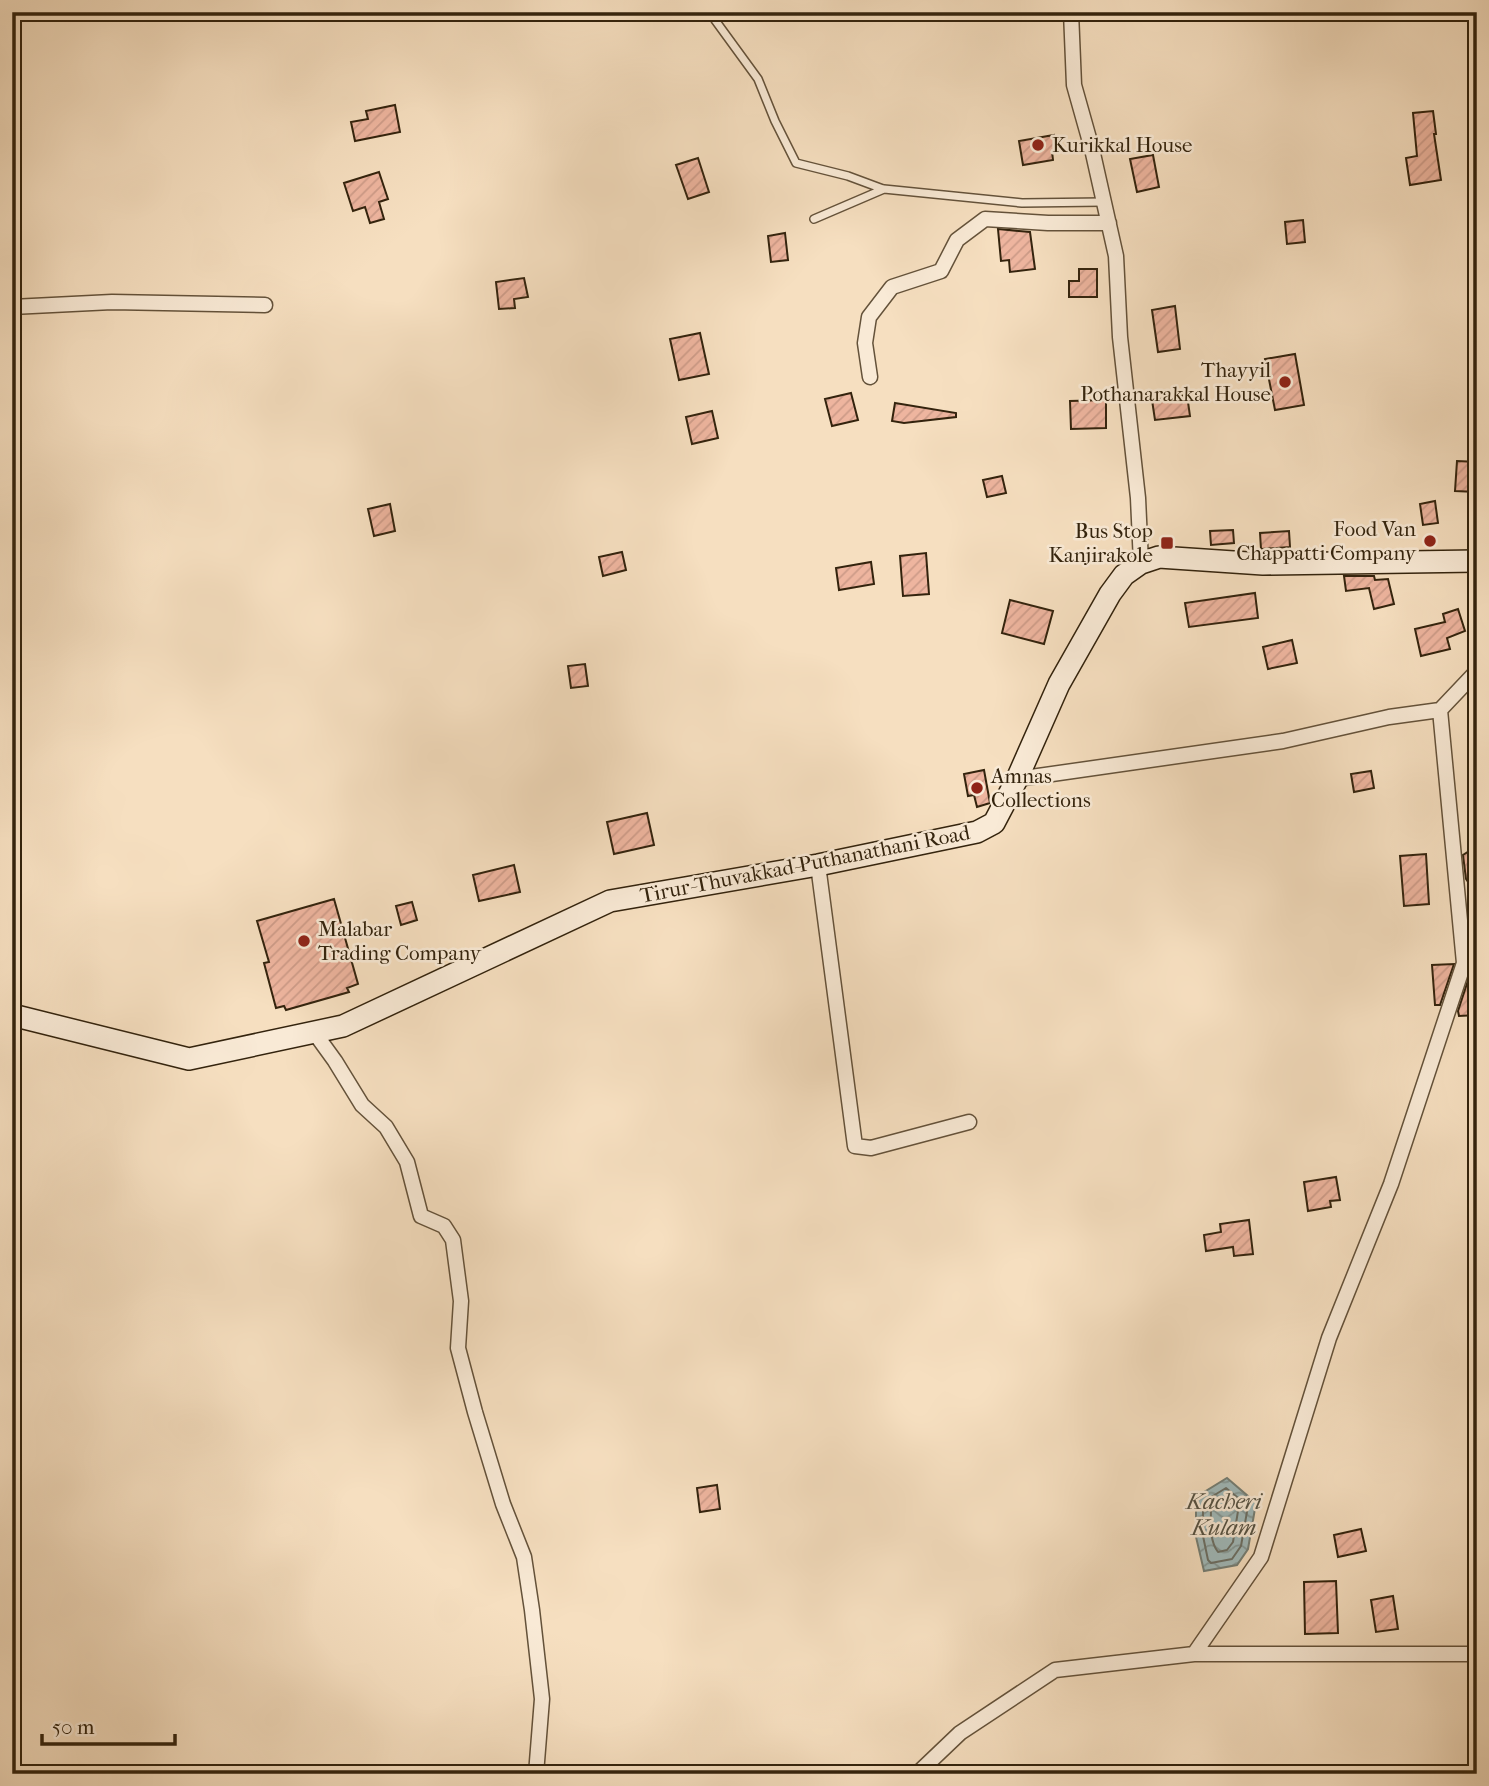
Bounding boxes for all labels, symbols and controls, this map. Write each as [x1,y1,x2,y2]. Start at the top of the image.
place label: Kurikkal House [1052,133,1192,157]
marker: Kurikkal House [1030,137,1046,153]
place label: Thayyil Pothanarakkal House [1080,358,1271,406]
marker: Thayyil Pothanarakkal House [1277,374,1293,390]
place label: Food Van Chappatti Company [1236,517,1417,565]
place label: Bus Stop Kanjirakole [1048,519,1153,567]
marker: Food Van Chappatti Company [1422,533,1438,549]
marker: Bus Stop Kanjirakole [1159,535,1175,551]
place label: Amnas Collections [990,764,1091,812]
marker: Amnas Collections [969,780,985,796]
street label: Tirur-Thuvakkad-Puthanathani Road [638,820,972,908]
place label: Malabar Trading Company [318,917,482,965]
marker: Malabar Trading Company [296,933,312,949]
water label: Kacheri Kulam [1184,1488,1263,1541]
scale bar [42,1702,175,1746]
text: 50 m [52,1715,95,1739]

